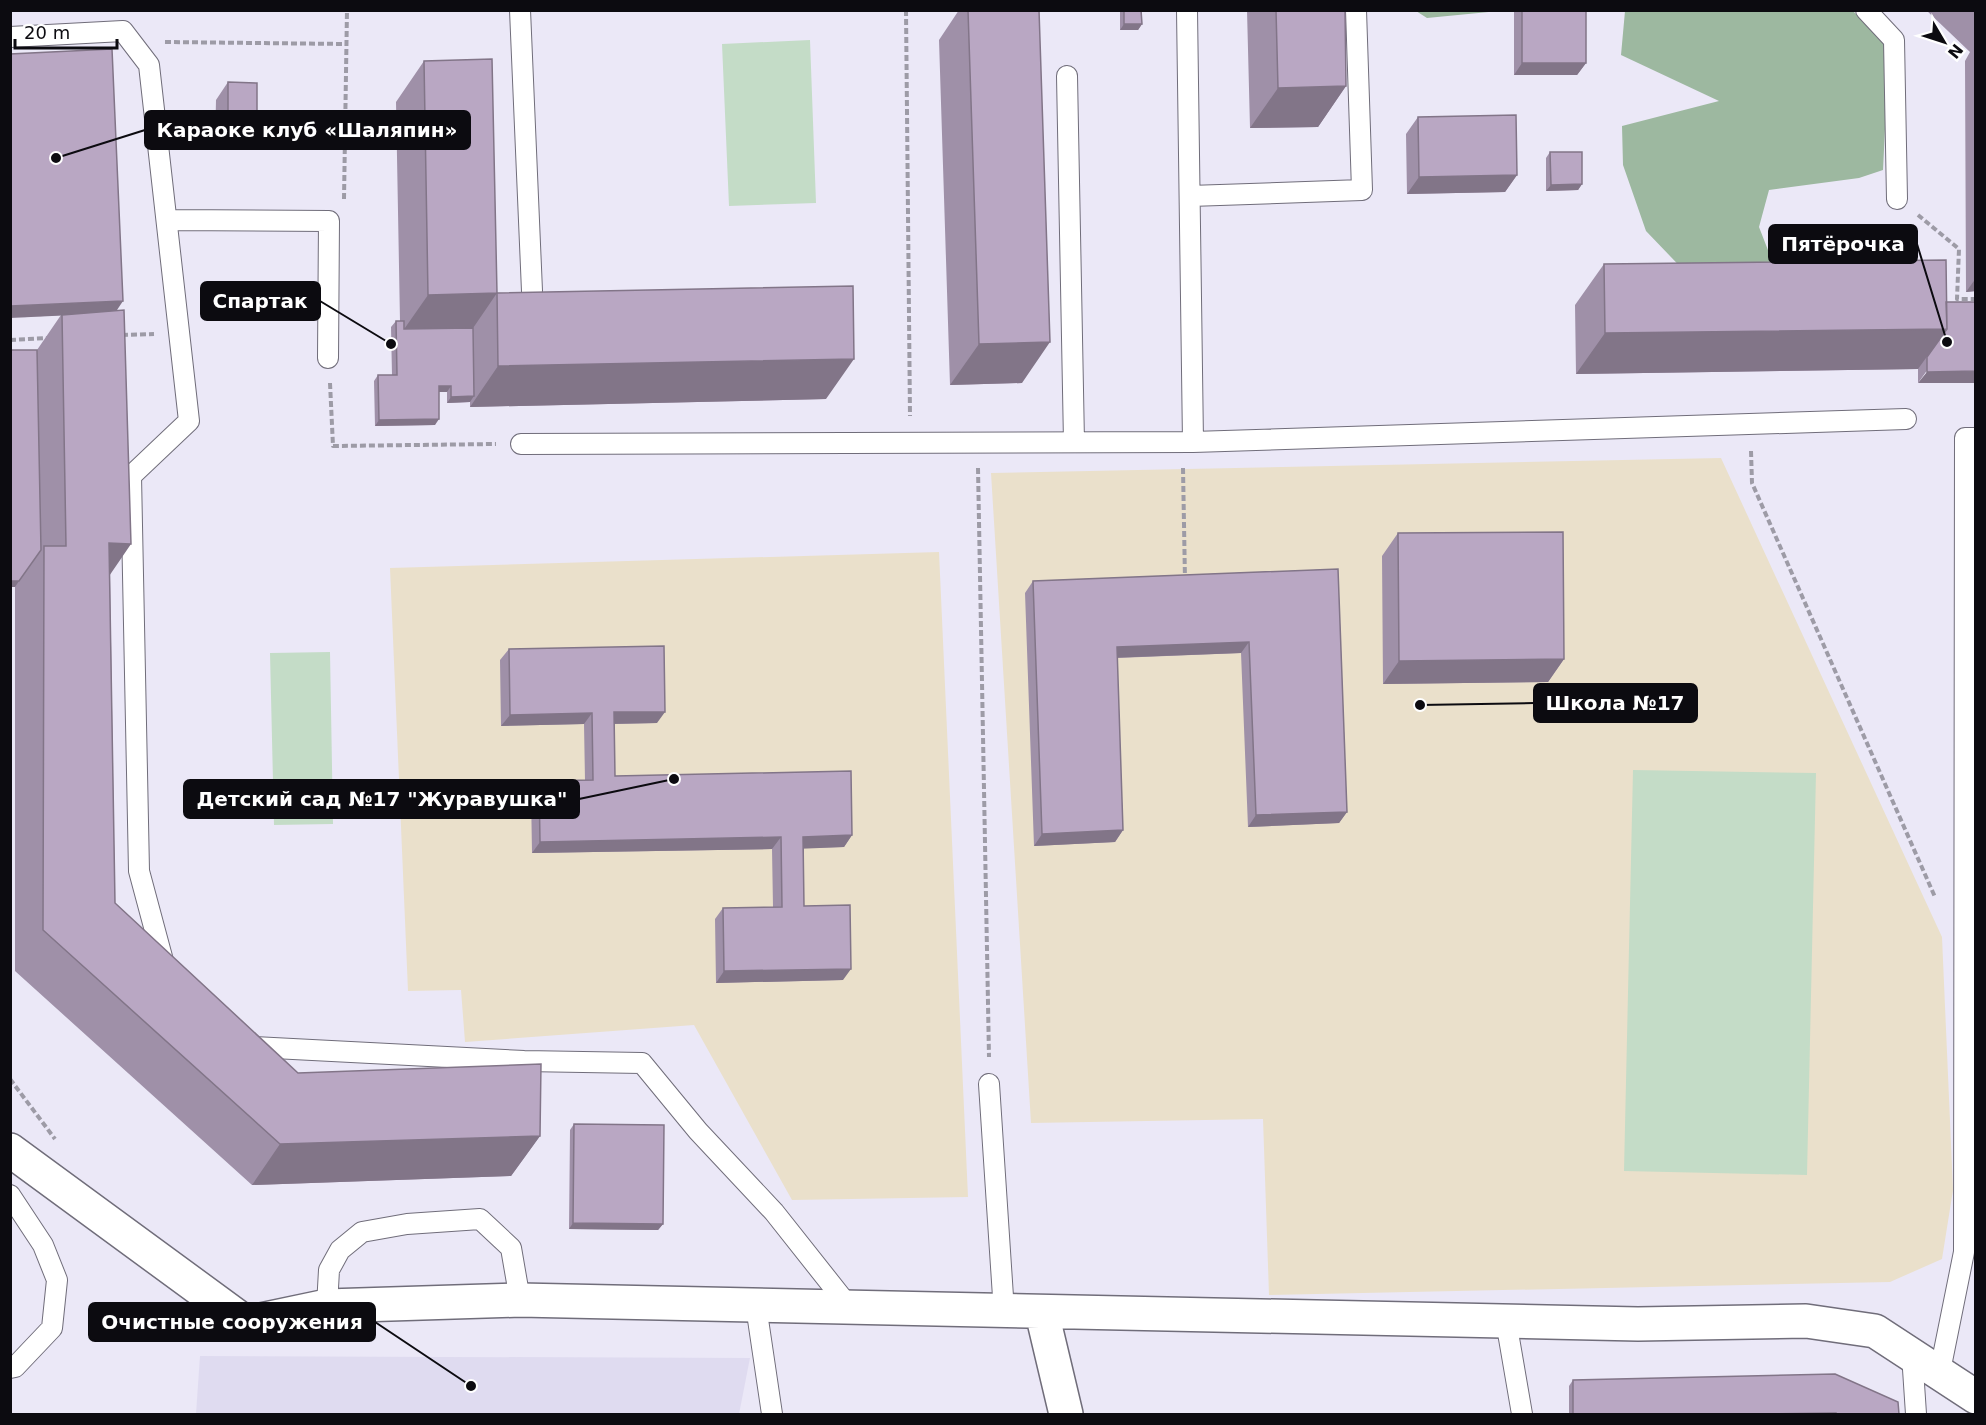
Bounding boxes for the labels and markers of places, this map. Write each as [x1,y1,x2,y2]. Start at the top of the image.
callout: Караоке клуб «Шаляпин» [145,111,470,149]
callout: Пятёрочка [1769,225,1917,263]
callout: Спартак [201,282,320,320]
callout: Школа №17 [1534,684,1697,722]
callout: Детский сад №17 "Журавушка" [184,780,579,818]
callout: Очистные сооружения [89,1303,375,1341]

